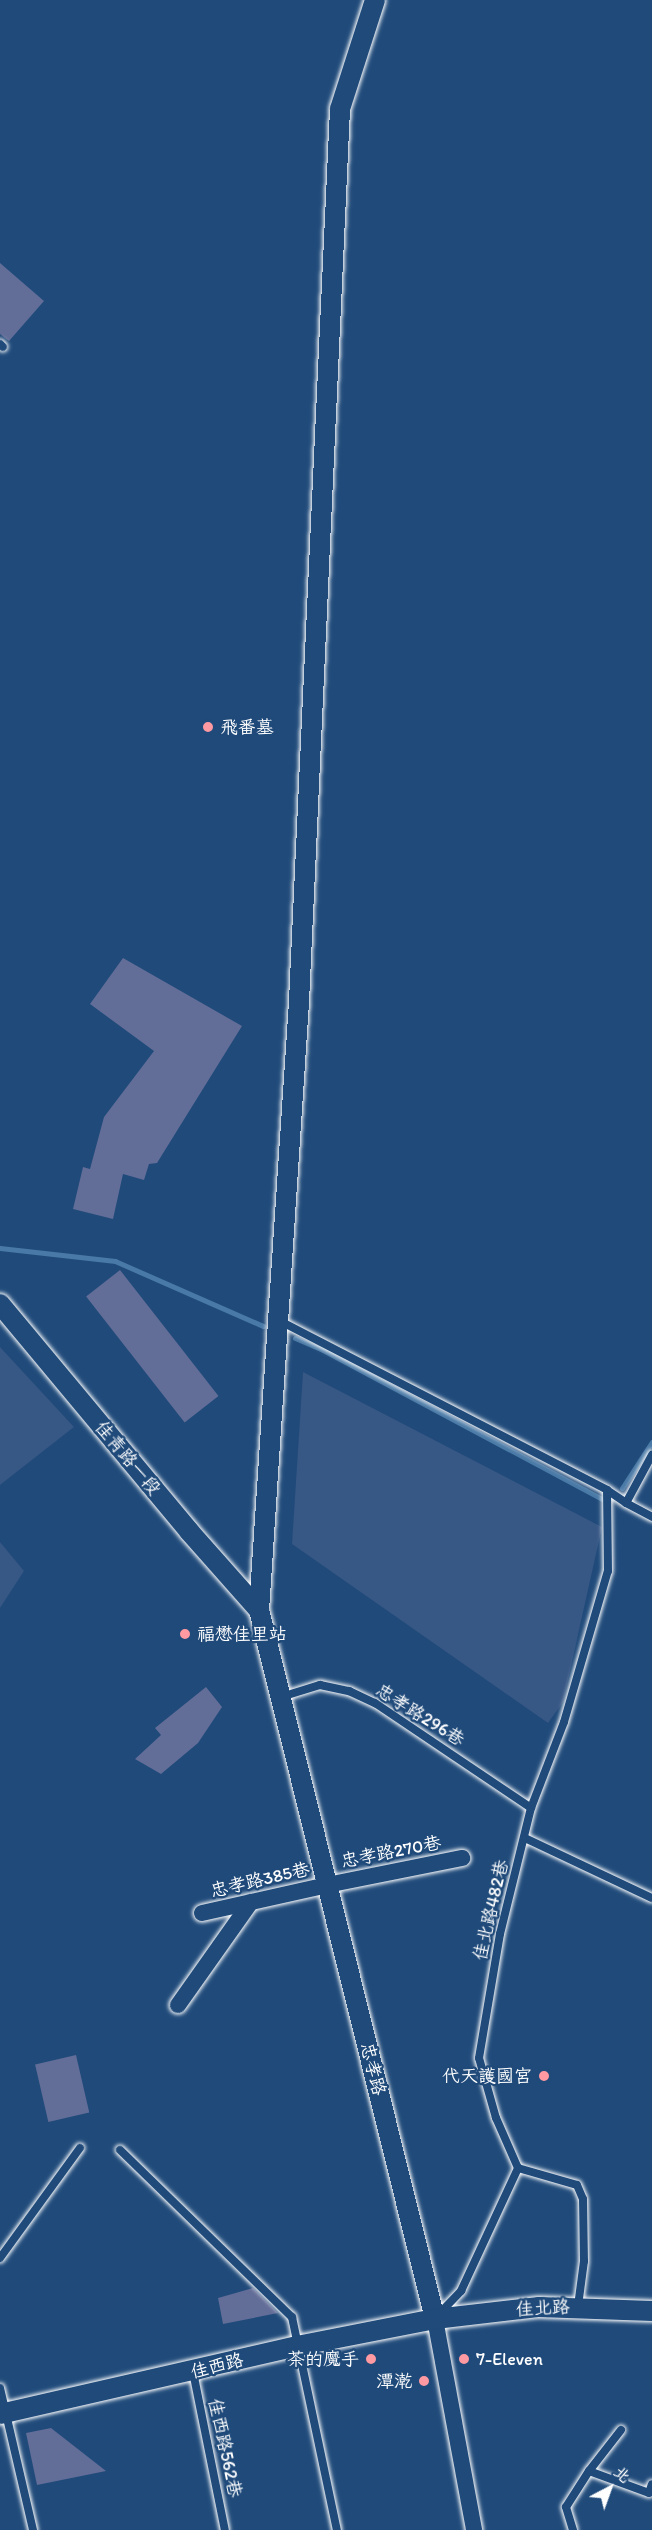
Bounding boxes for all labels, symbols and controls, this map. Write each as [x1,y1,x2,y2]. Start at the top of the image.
place label: 飛番墓 [220,716,274,738]
marker: 飛番墓 [201,720,215,734]
street label: 佳青路一段 [91,1417,165,1499]
place label: 福懋佳里站 [197,1623,287,1645]
marker: 福懋佳里站 [178,1627,192,1641]
street label: 忠孝路296巷 [372,1679,468,1751]
street label: 忠孝路270巷 [339,1832,443,1872]
street label: 忠孝路385巷 [208,1858,312,1902]
street label: 佳北路482巷 [469,1858,513,1962]
street label: 忠孝路 [356,2040,390,2098]
place label: 代天護國宮 [442,2065,532,2087]
marker: 代天護國宮 [537,2069,551,2083]
street label: 佳北路 [515,2296,571,2320]
place label: 茶的魔手 [287,2348,359,2370]
place label: 7-Eleven [476,2348,543,2370]
street label: 佳西路 [188,2349,246,2383]
marker: 茶的魔手 [364,2352,378,2366]
marker: 7-Eleven [457,2352,471,2366]
place label: 潭漧 [376,2370,412,2392]
marker: 潭漧 [417,2374,431,2388]
street label: 佳西路562巷 [204,2397,246,2499]
north arrow [580,2458,640,2518]
text: 北 [610,2462,634,2486]

